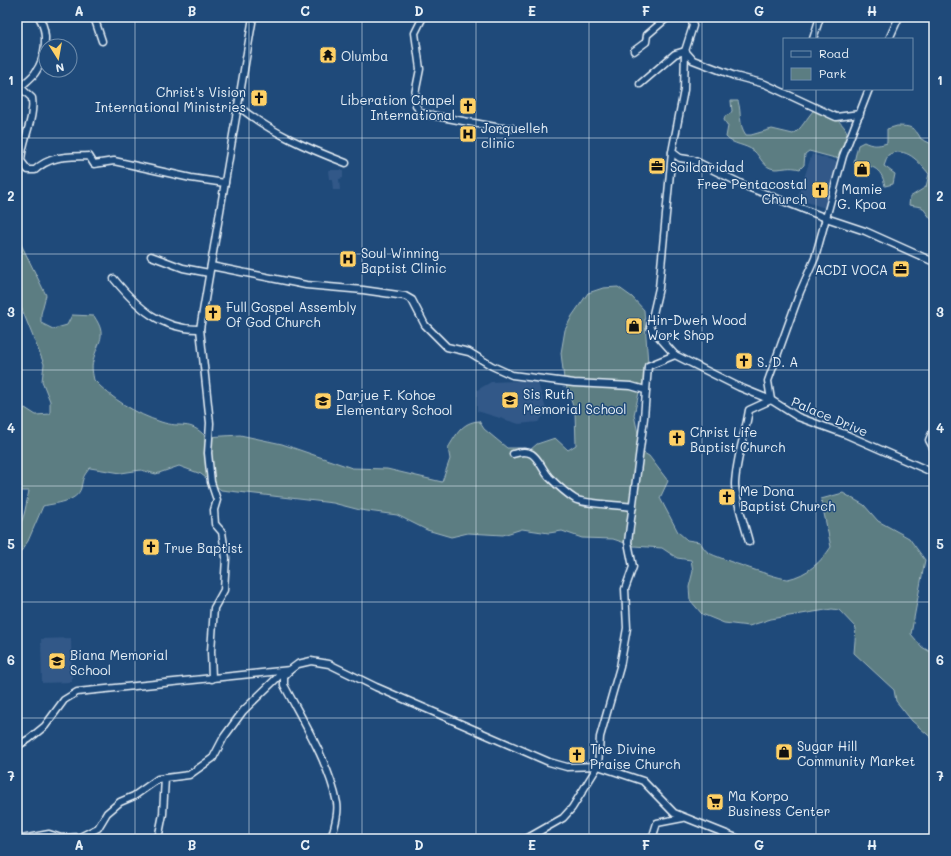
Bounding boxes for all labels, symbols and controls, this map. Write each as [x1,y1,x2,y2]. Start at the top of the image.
text: A [74,2,84,19]
text: B [188,2,197,19]
text: C [300,2,310,19]
text: D [414,2,424,19]
text: E [528,2,536,19]
text: F [642,2,650,19]
text: G [754,2,764,19]
text: H [867,2,877,19]
north arrow [38,38,78,78]
legend [783,38,913,90]
temple icon: Olumba [318,45,338,65]
text: Road [819,45,849,61]
place label: Olumba [341,47,388,64]
text: N [54,60,66,76]
text: Park [819,65,846,81]
text: 1 [8,71,14,88]
text: 1 [937,71,943,88]
place label: Christ's Vision International Ministries [95,83,246,115]
church icon: Christ's Vision International Ministries [249,88,269,108]
place label: Liberation Chapel International [340,91,455,123]
church icon: Liberation Chapel International [458,96,478,116]
place label: Jorquelleh clinic [481,119,548,151]
hospital icon: Jorquelleh clinic [458,124,478,144]
office icon: Soildaridad [647,156,667,176]
place label: Soildaridad [670,158,744,175]
shop icon: Mamie G. Kpoa [852,159,872,179]
place label: Free Pentacostal Church [697,175,807,207]
church icon: Free Pentacostal Church [810,180,830,200]
place label: Mamie G. Kpoa [837,180,887,212]
text: 2 [7,187,15,204]
text: 2 [936,187,944,204]
place label: Soul Winning Baptist Clinic [361,244,447,276]
hospital icon: Soul Winning Baptist Clinic [338,249,358,269]
office icon: ACDI VOCA [891,259,911,279]
place label: ACDI VOCA [815,261,888,278]
place label: Full Gospel Assembly Of God Church [226,298,357,330]
text: 3 [7,303,15,320]
church icon: Full Gospel Assembly Of God Church [203,303,223,323]
text: 3 [936,303,944,320]
place label: Hin-Dweh Wood Work Shop [647,311,747,343]
shop icon: Hin-Dweh Wood Work Shop [624,316,644,336]
church icon: S. D. A [734,351,754,371]
place label: S. D. A [757,353,798,370]
place label: Sis Ruth Memorial School [523,385,626,417]
place label: Darjue F. Kohoe Elementary School [336,386,453,418]
school or university icon: Sis Ruth Memorial School [500,390,520,410]
school or university icon: Darjue F. Kohoe Elementary School [313,391,333,411]
street label: Palace Drive [789,392,871,440]
text: 4 [7,419,15,436]
text: 4 [936,419,944,436]
place label: Christ Life Baptist Church [690,423,785,455]
church icon: Christ Life Baptist Church [667,428,687,448]
place label: Me Dona Baptist Church [740,482,835,514]
church icon: Me Dona Baptist Church [717,487,737,507]
text: 5 [7,535,15,552]
text: 5 [936,535,944,552]
church icon: True Baptist [141,537,161,557]
place label: True Baptist [164,539,243,556]
place label: Biana Memorial School [70,646,168,678]
text: 6 [7,651,15,668]
school or university icon: Biana Memorial School [47,651,67,671]
text: 6 [936,651,944,668]
place label: Sugar Hill Community Market [797,737,916,769]
place label: The Divine Praise Church [590,740,680,772]
shop icon: Sugar Hill Community Market [774,742,794,762]
church icon: The Divine Praise Church [567,745,587,765]
text: 7 [7,767,15,784]
text: 7 [936,767,944,784]
place label: Ma Korpo Business Center [728,787,830,819]
supermarket icon: Ma Korpo Business Center [705,792,725,812]
text: A [74,836,84,853]
text: B [188,836,197,853]
text: C [300,836,310,853]
text: D [414,836,424,853]
text: E [528,836,536,853]
text: F [642,836,650,853]
text: G [754,836,764,853]
text: H [867,836,877,853]

